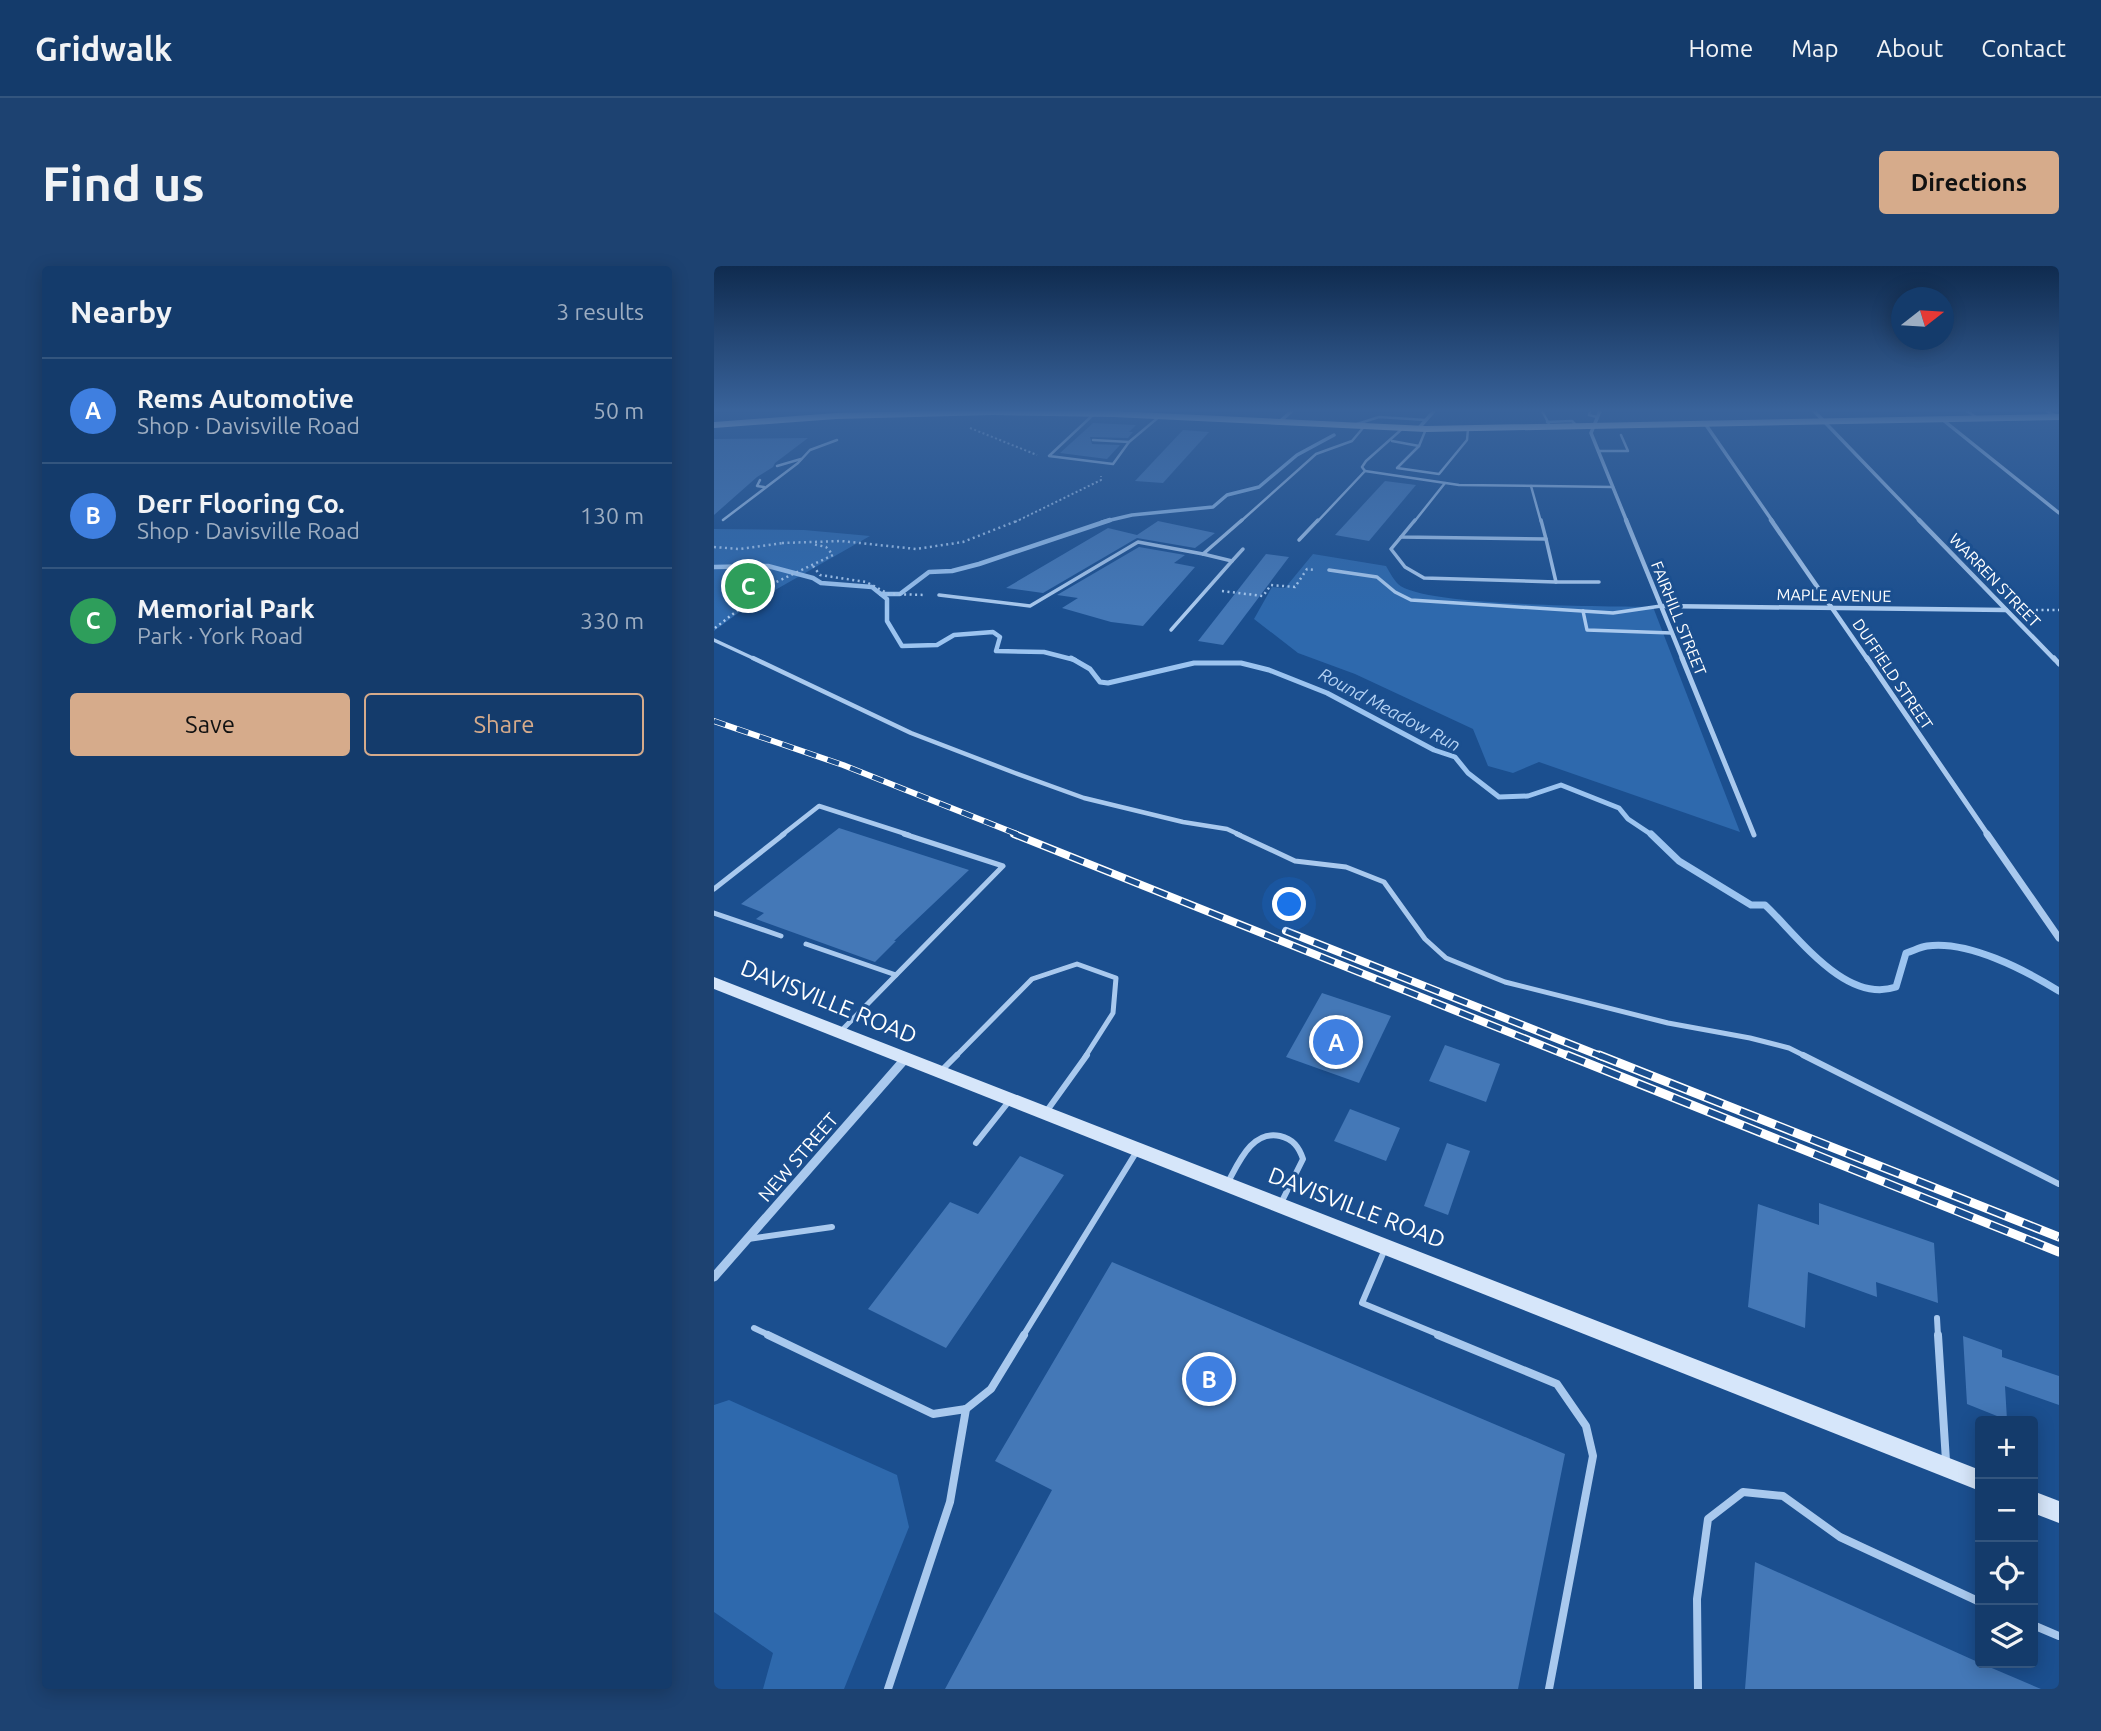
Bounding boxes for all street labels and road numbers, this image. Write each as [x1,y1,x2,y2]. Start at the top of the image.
street label: WARREN STREET [1946,529,2044,631]
street label: FAIRHILL STREET [1648,558,1710,678]
street label: MAPLE AVENUE [1777,585,1892,605]
street label: DUFFIELD STREET [1849,615,1937,733]
street label: DAVISVILLE ROAD [737,954,921,1048]
street label: NEW STREET [753,1108,843,1206]
street label: DAVISVILLE ROAD [1265,1162,1449,1252]

